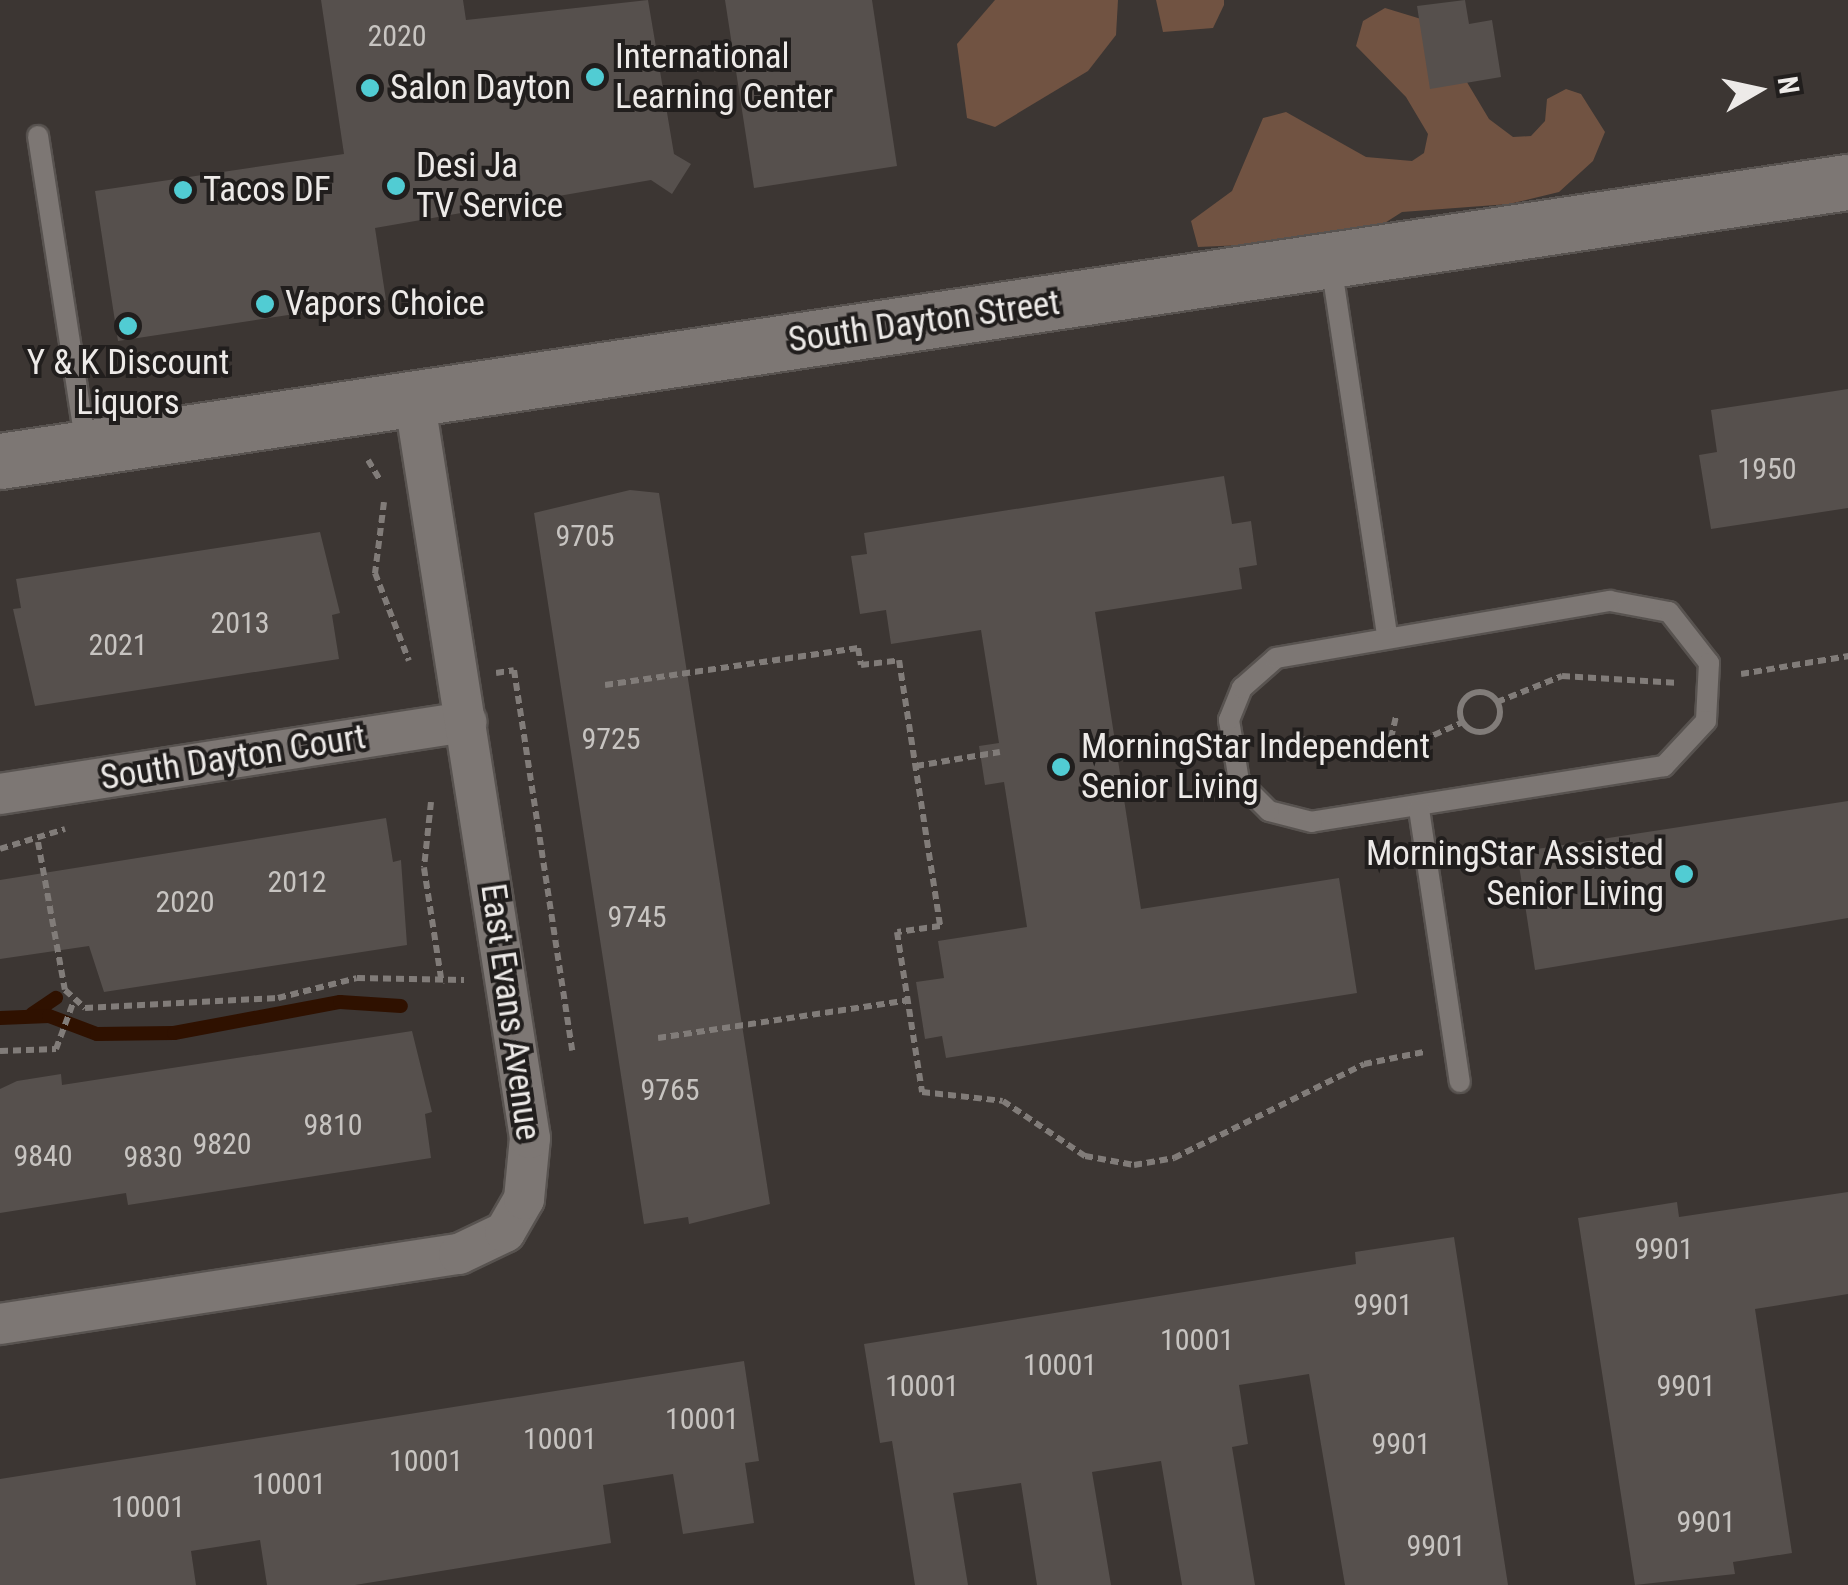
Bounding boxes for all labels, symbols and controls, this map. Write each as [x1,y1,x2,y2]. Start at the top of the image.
house number: 2020 [367,18,427,54]
place label: International Learning Center [615,36,833,118]
north arrow [1708,40,1808,140]
marker: International Learning Center [584,66,606,88]
place label: Salon Dayton [390,67,571,109]
text: N [1770,74,1806,96]
marker: Salon Dayton [359,77,381,99]
place label: Desi Ja TV Service [416,145,563,227]
place label: Tacos DF [203,169,331,211]
marker: Desi Ja TV Service [385,175,407,197]
marker: Tacos DF [172,179,194,201]
street label: South Dayton Street [786,282,1062,362]
place label: Vapors Choice [285,283,485,325]
marker: Vapors Choice [254,293,276,315]
marker: Y & K Discount Liquors [117,315,139,337]
place label: Y & K Discount Liquors [27,342,229,424]
house number: 1950 [1737,451,1797,487]
house number: 9705 [555,518,615,554]
house number: 2013 [210,605,270,641]
house number: 2021 [88,627,148,663]
street label: South Dayton Court [97,716,369,800]
house number: 9725 [581,721,641,757]
place label: MorningStar Independent Senior Living [1081,726,1430,808]
marker: MorningStar Independent Senior Living [1050,756,1072,778]
place label: MorningStar Assisted Senior Living [1366,833,1664,915]
marker: MorningStar Assisted Senior Living [1673,863,1695,885]
house number: 2012 [267,864,327,900]
street label: East Evans Avenue [471,881,549,1143]
house number: 2020 [155,884,215,920]
house number: 9745 [607,899,667,935]
house number: 9765 [640,1072,700,1108]
house number: 9810 [303,1107,363,1143]
house number: 9820 [192,1126,252,1162]
house number: 9840 [13,1138,73,1174]
house number: 9830 [123,1139,183,1175]
house number: 9901 [1634,1231,1694,1267]
house number: 9901 [1353,1287,1413,1323]
house number: 10001 [1160,1322,1234,1358]
house number: 10001 [1023,1347,1097,1383]
house number: 10001 [885,1368,959,1404]
house number: 9901 [1656,1368,1716,1404]
house number: 10001 [665,1401,739,1437]
house number: 10001 [523,1421,597,1457]
house number: 9901 [1371,1426,1431,1462]
house number: 10001 [389,1443,463,1479]
house number: 10001 [252,1466,326,1502]
house number: 10001 [111,1489,185,1525]
house number: 9901 [1676,1504,1736,1540]
house number: 9901 [1406,1528,1466,1564]

